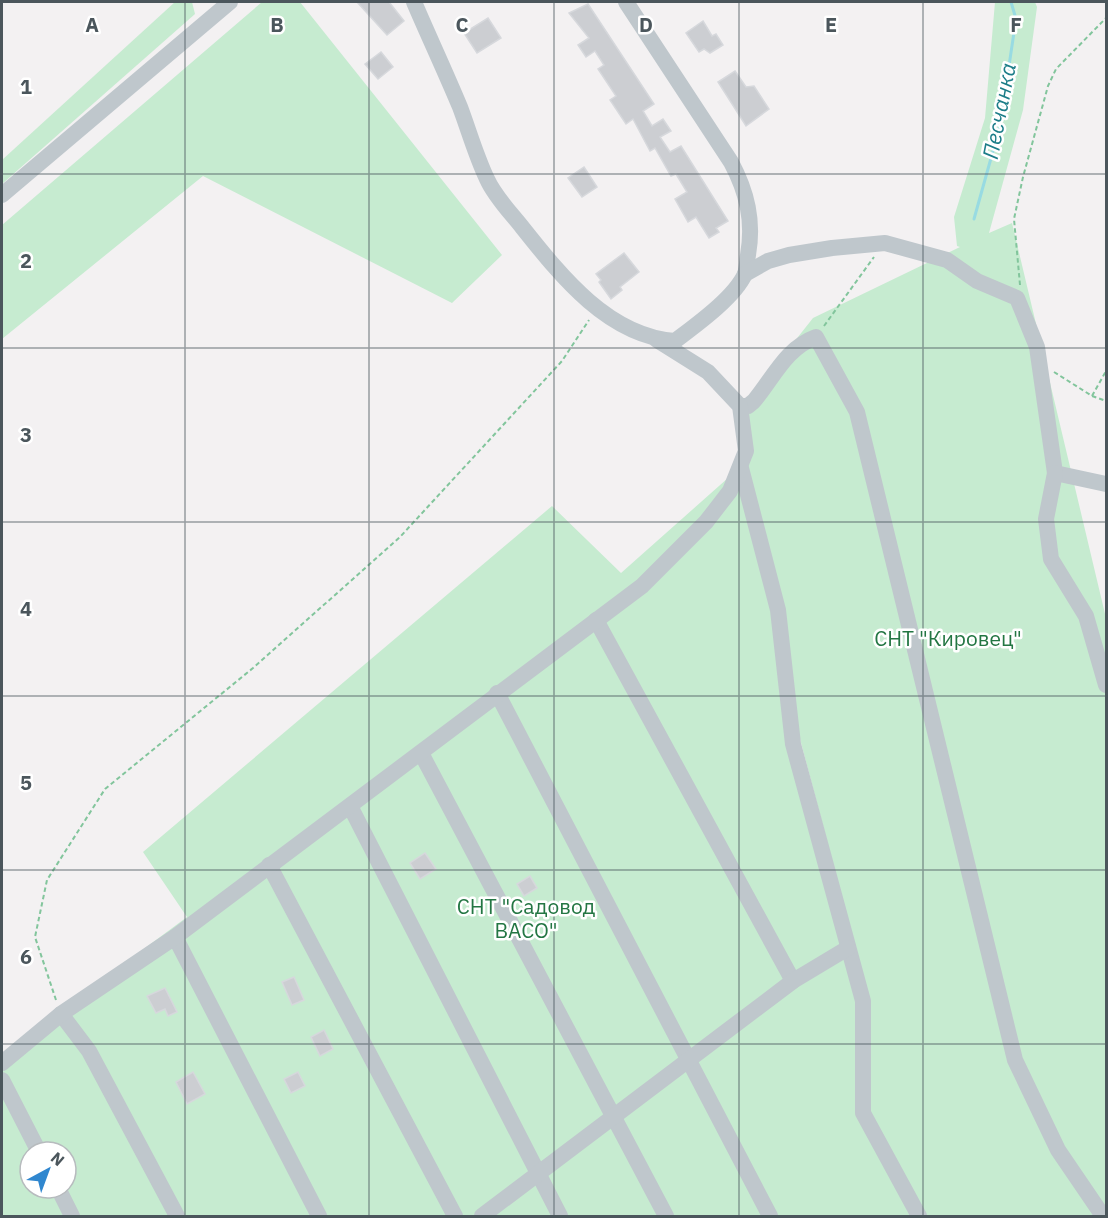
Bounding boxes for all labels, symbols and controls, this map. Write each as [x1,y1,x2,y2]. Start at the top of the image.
text: A [85,11,99,38]
text: B [270,11,284,38]
text: C [455,11,469,38]
text: D [639,11,653,38]
text: E [825,11,837,38]
text: F [1010,11,1022,38]
water label: Песчанка [975,60,1022,161]
text: 1 [20,73,32,100]
text: 2 [20,247,32,274]
text: 3 [20,421,32,448]
text: 4 [20,595,32,622]
park label: СНТ "Кировец" [874,624,1022,652]
text: 5 [20,769,32,796]
park label: СНТ "Садовод ВАСО" [457,892,595,944]
text: 6 [20,943,32,970]
north arrow [18,1140,78,1200]
text: N [47,1147,69,1170]

